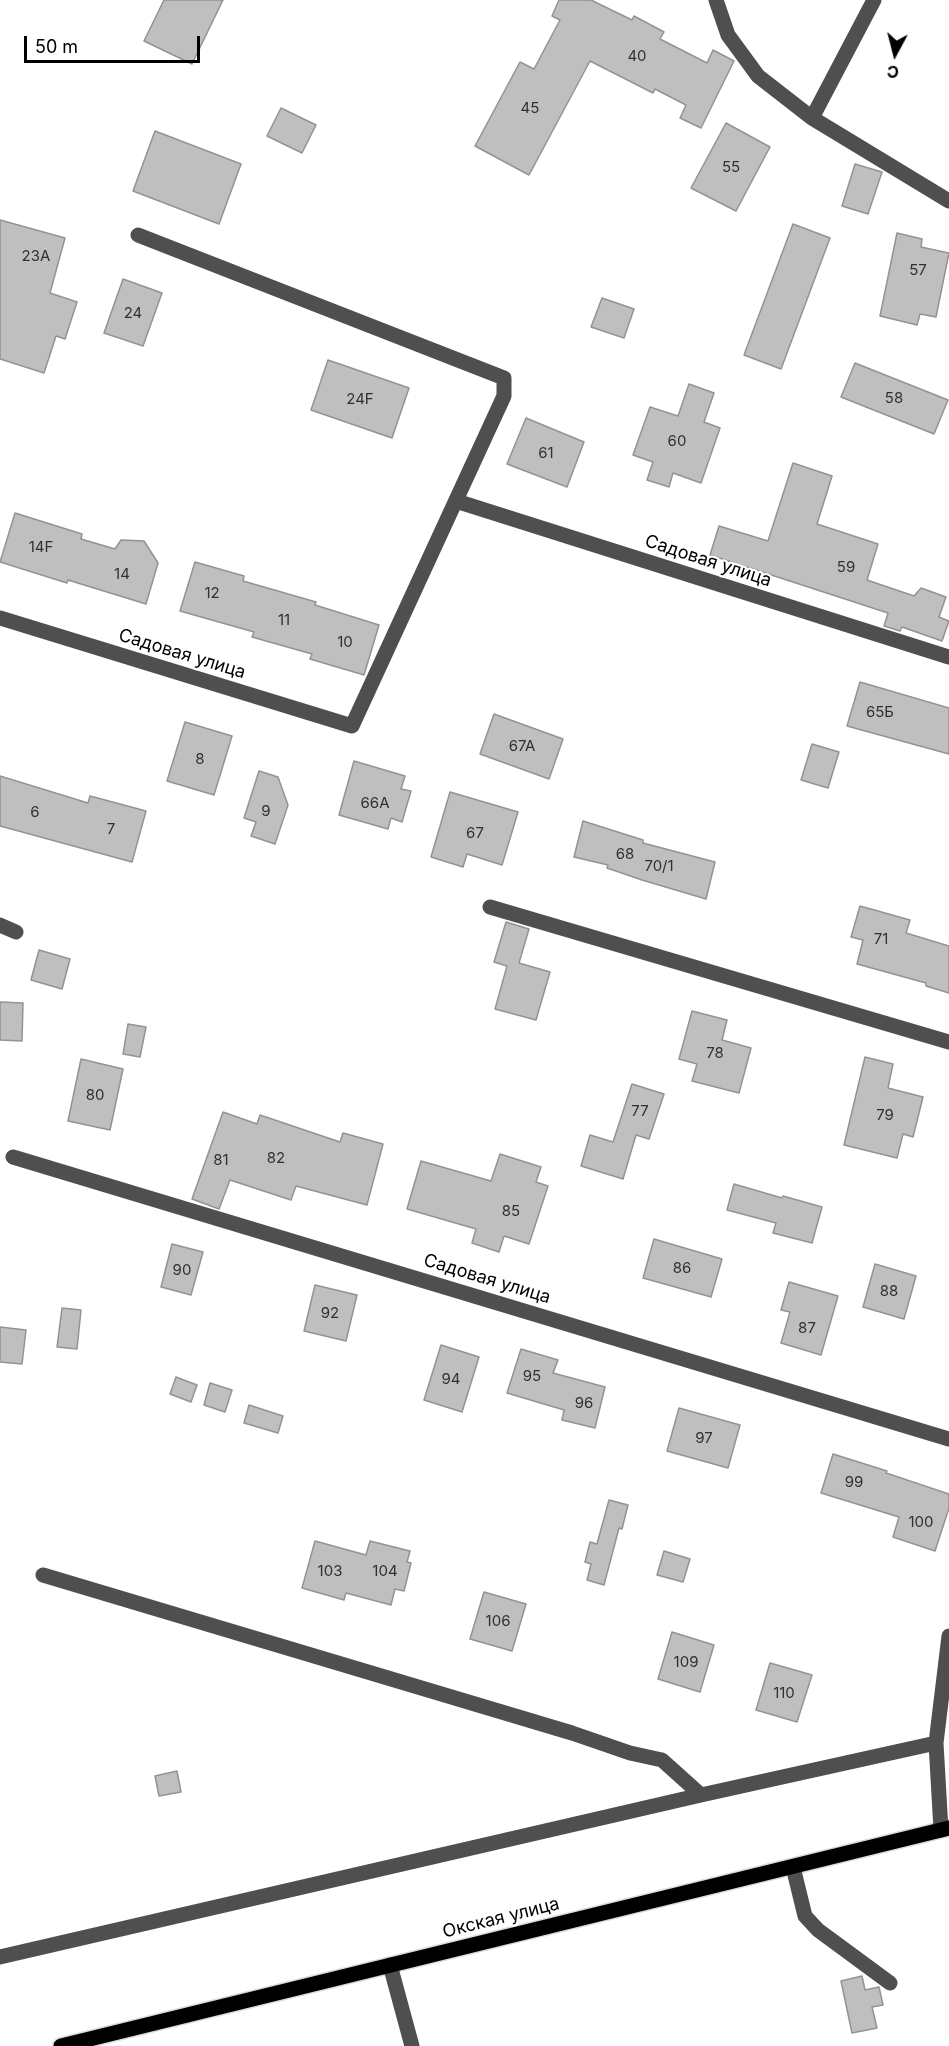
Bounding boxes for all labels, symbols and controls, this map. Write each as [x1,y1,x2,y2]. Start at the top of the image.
scale bar [27,24,202,62]
north arrow [865,24,925,84]
text: 50 m [35,36,78,57]
house number: 40 [627,47,647,65]
text: С [886,61,900,83]
house number: 45 [521,99,539,117]
house number: 55 [722,158,740,176]
house number: 23А [22,247,50,265]
house number: 57 [909,261,927,279]
house number: 24 [124,304,142,322]
house number: 58 [885,389,903,407]
house number: 24F [346,390,374,408]
house number: 60 [668,432,686,450]
house number: 61 [538,444,554,462]
street label: Садовая улица [642,530,774,592]
house number: 14F [29,538,53,556]
house number: 59 [837,558,855,576]
house number: 14 [114,565,130,583]
house number: 12 [204,584,220,602]
house number: 11 [278,611,290,629]
street label: Садовая улица [116,624,248,684]
house number: 10 [337,633,353,651]
house number: 65Б [866,703,894,721]
house number: 67А [509,737,535,755]
house number: 8 [195,750,205,768]
house number: 66А [361,794,389,812]
house number: 9 [261,802,271,820]
house number: 6 [30,803,40,821]
house number: 7 [107,820,115,838]
house number: 67 [466,824,484,842]
house number: 68 [616,845,634,863]
house number: 70/1 [644,857,674,875]
house number: 71 [874,930,888,948]
house number: 78 [706,1044,724,1062]
house number: 80 [86,1086,104,1104]
house number: 77 [631,1102,649,1120]
house number: 79 [876,1106,894,1124]
house number: 82 [267,1149,285,1167]
house number: 81 [213,1151,229,1169]
house number: 85 [502,1202,520,1220]
street label: Садовая улица [421,1249,553,1309]
house number: 86 [673,1259,691,1277]
house number: 90 [173,1261,191,1279]
house number: 88 [880,1282,898,1300]
house number: 92 [321,1304,339,1322]
house number: 87 [798,1319,816,1337]
house number: 95 [523,1367,541,1385]
house number: 94 [442,1370,460,1388]
house number: 96 [575,1394,593,1412]
house number: 97 [695,1429,713,1447]
house number: 99 [845,1473,863,1491]
house number: 100 [908,1513,934,1531]
house number: 103 [318,1562,342,1580]
house number: 104 [372,1562,398,1580]
house number: 106 [486,1612,510,1630]
house number: 109 [674,1653,698,1671]
house number: 110 [773,1684,795,1702]
street label: Окская улица [440,1893,562,1943]

